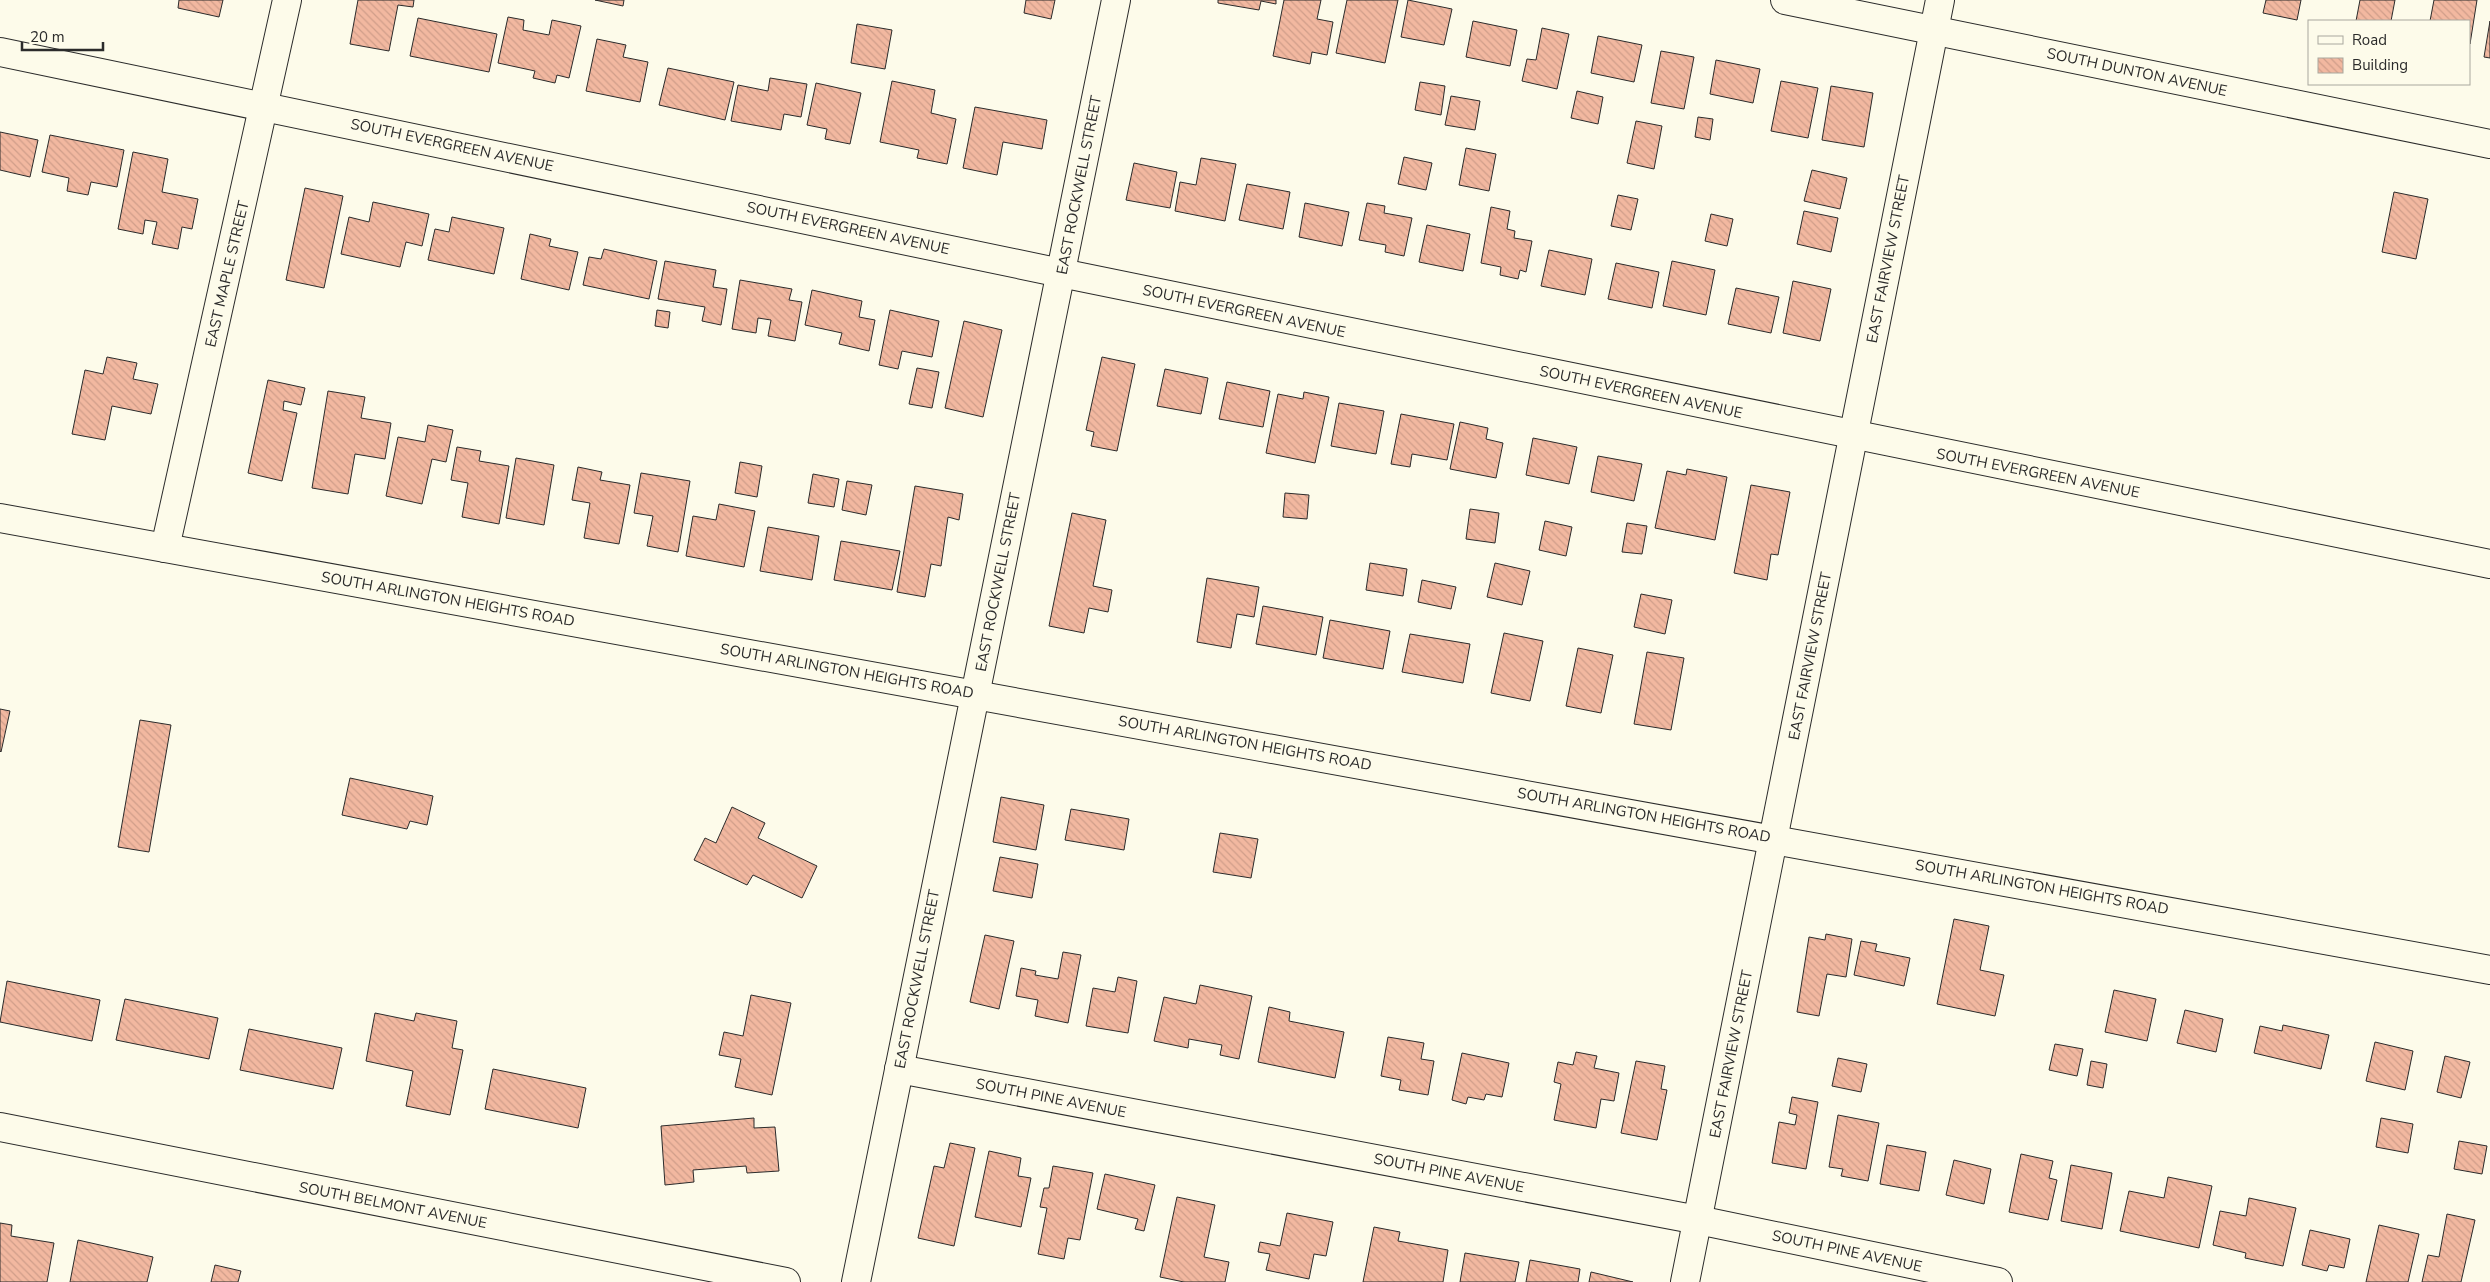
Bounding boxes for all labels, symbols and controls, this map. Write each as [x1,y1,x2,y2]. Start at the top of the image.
scale bar [22,20,104,52]
legend [2308,20,2470,85]
text: 20 m [30,27,65,47]
text: Road [2352,30,2387,50]
street label: SOUTH DUNTON AVENUE [2045,43,2229,101]
text: Building [2352,55,2408,75]
street label: EAST ROCKWELL STREET [1052,94,1106,276]
street label: SOUTH EVERGREEN AVENUE [349,114,555,176]
street label: EAST FAIRVIEW STREET [1862,173,1914,345]
street label: SOUTH EVERGREEN AVENUE [745,197,951,259]
street label: EAST MAPLE STREET [200,199,254,349]
street label: SOUTH EVERGREEN AVENUE [1141,280,1347,342]
street label: SOUTH EVERGREEN AVENUE [1538,361,1744,423]
street label: SOUTH EVERGREEN AVENUE [1935,443,2141,503]
street label: EAST ROCKWELL STREET [971,491,1025,673]
street label: SOUTH ARLINGTON HEIGHTS ROAD [320,567,576,631]
street label: EAST FAIRVIEW STREET [1784,570,1836,742]
street label: SOUTH ARLINGTON HEIGHTS ROAD [719,639,975,703]
street label: SOUTH ARLINGTON HEIGHTS ROAD [1117,711,1373,775]
street label: SOUTH ARLINGTON HEIGHTS ROAD [1516,783,1772,847]
street label: SOUTH ARLINGTON HEIGHTS ROAD [1914,855,2170,919]
street label: EAST ROCKWELL STREET [890,888,944,1070]
street label: EAST FAIRVIEW STREET [1705,968,1757,1140]
street label: SOUTH PINE AVENUE [974,1074,1128,1122]
street label: SOUTH PINE AVENUE [1372,1149,1526,1197]
street label: SOUTH BELMONT AVENUE [297,1177,489,1233]
street label: SOUTH PINE AVENUE [1770,1225,1924,1277]

